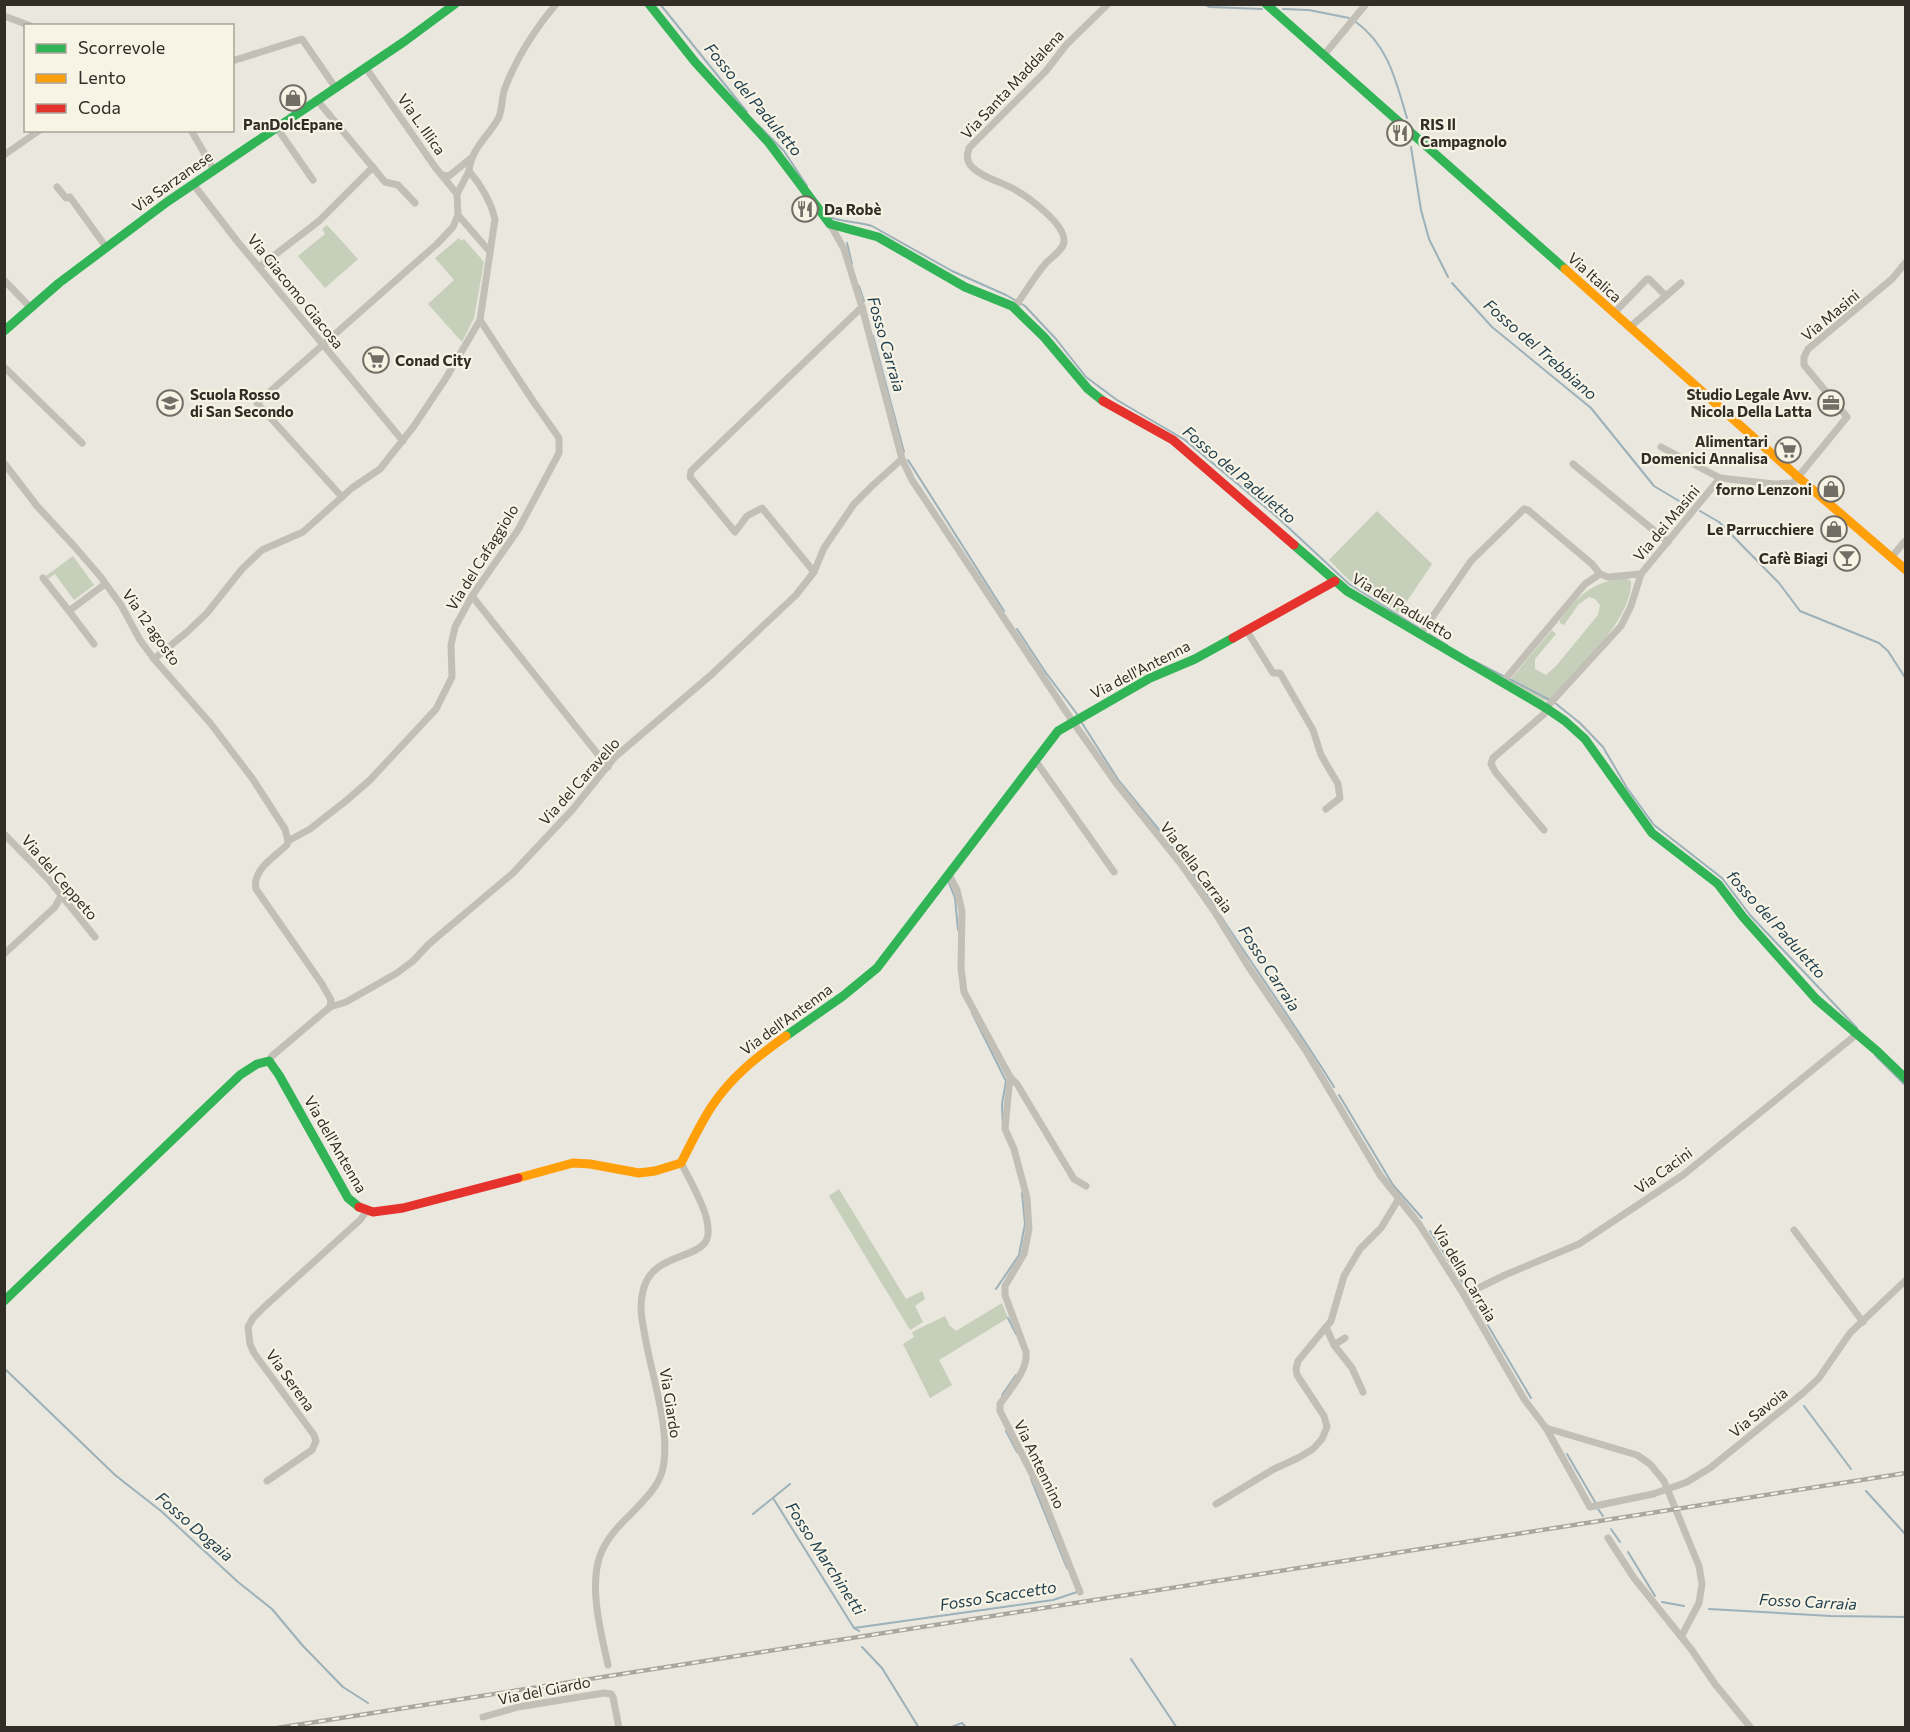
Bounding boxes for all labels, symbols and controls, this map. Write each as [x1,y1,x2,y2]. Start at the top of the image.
legend [24,24,234,132]
street label: Via Santa Maddalena [957,26,1067,142]
text: Scorrevole [78,36,165,58]
water label: Fosso del Paduletto [701,39,807,159]
text: Lento [78,66,126,88]
shop icon: PanDolcEpane [278,83,308,113]
street label: Via L. Illica [394,90,450,158]
text: Coda [78,96,121,118]
place label: PanDolcEpane [243,115,343,133]
place label: RIS Il Campagnolo [1420,115,1507,150]
restaurant icon: RIS Il Campagnolo [1385,118,1415,148]
street label: Via Sarzanese [128,147,216,215]
restaurant icon: Da Robè [790,194,820,224]
place label: Da Robè [824,200,881,218]
street label: Via Giacomo Giacosa [244,230,348,352]
street label: Via Italica [1564,248,1626,306]
street label: Via Masini [1797,286,1863,344]
water label: Fosso Carraia [864,294,910,394]
water label: Fosso del Trebbiano [1480,295,1602,403]
supermarket icon: Conad City [361,345,391,375]
place label: Conad City [395,351,472,369]
place label: Scuola Rosso di San Secondo [190,385,294,420]
place label: Studio Legale Avv. Nicola Della Latta [1686,385,1812,420]
school or university icon: Scuola Rosso di San Secondo [155,388,185,418]
office icon: Studio Legale Avv. Nicola Della Latta [1816,388,1846,418]
water label: Fosso del Paduletto [1180,421,1300,527]
place label: Alimentari Domenici Annalisa [1641,432,1768,467]
supermarket icon: Alimentari Domenici Annalisa [1773,435,1803,465]
shop icon: forno Lenzoni [1816,474,1846,504]
place label: forno Lenzoni [1716,480,1812,498]
street label: Via dei Masini [1629,481,1703,565]
street label: Via del Cafaggiolo [442,501,522,613]
shop icon: Le Parrucchiere [1819,514,1849,544]
place label: Le Parrucchiere [1707,520,1814,538]
bar icon: Cafè Biagi [1832,543,1862,573]
place label: Cafè Biagi [1759,549,1828,567]
street label: Via del Paduletto [1349,569,1457,643]
street label: Via 12 agosto [119,585,185,669]
street label: Via dell'Antenna [1087,636,1193,702]
street label: Via del Caravello [535,733,623,829]
street label: Via della Carraia [1157,818,1237,916]
street label: Via del Ceppeto [18,831,102,923]
water label: fosso del Paduletto [1723,866,1831,982]
water label: Fosso Carraia [1235,922,1305,1014]
street label: Via dell'Antenna [737,980,835,1058]
street label: Via dell'Antenna [301,1092,371,1196]
street label: Via Cacini [1631,1143,1695,1197]
street label: Via della Carraia [1429,1222,1501,1324]
street label: Via Serena [263,1346,319,1414]
street label: Via Giardo [657,1367,685,1439]
street label: Via Savoia [1725,1383,1791,1441]
street label: Via Antennino [1011,1417,1069,1511]
water label: Fosso Dogaia [152,1487,238,1565]
water label: Fosso Marchinetti [782,1498,870,1619]
water label: Fosso Scaccetto [938,1576,1058,1614]
water label: Fosso Carraia [1758,1589,1858,1613]
street label: Via del Giardo [496,1672,592,1708]

